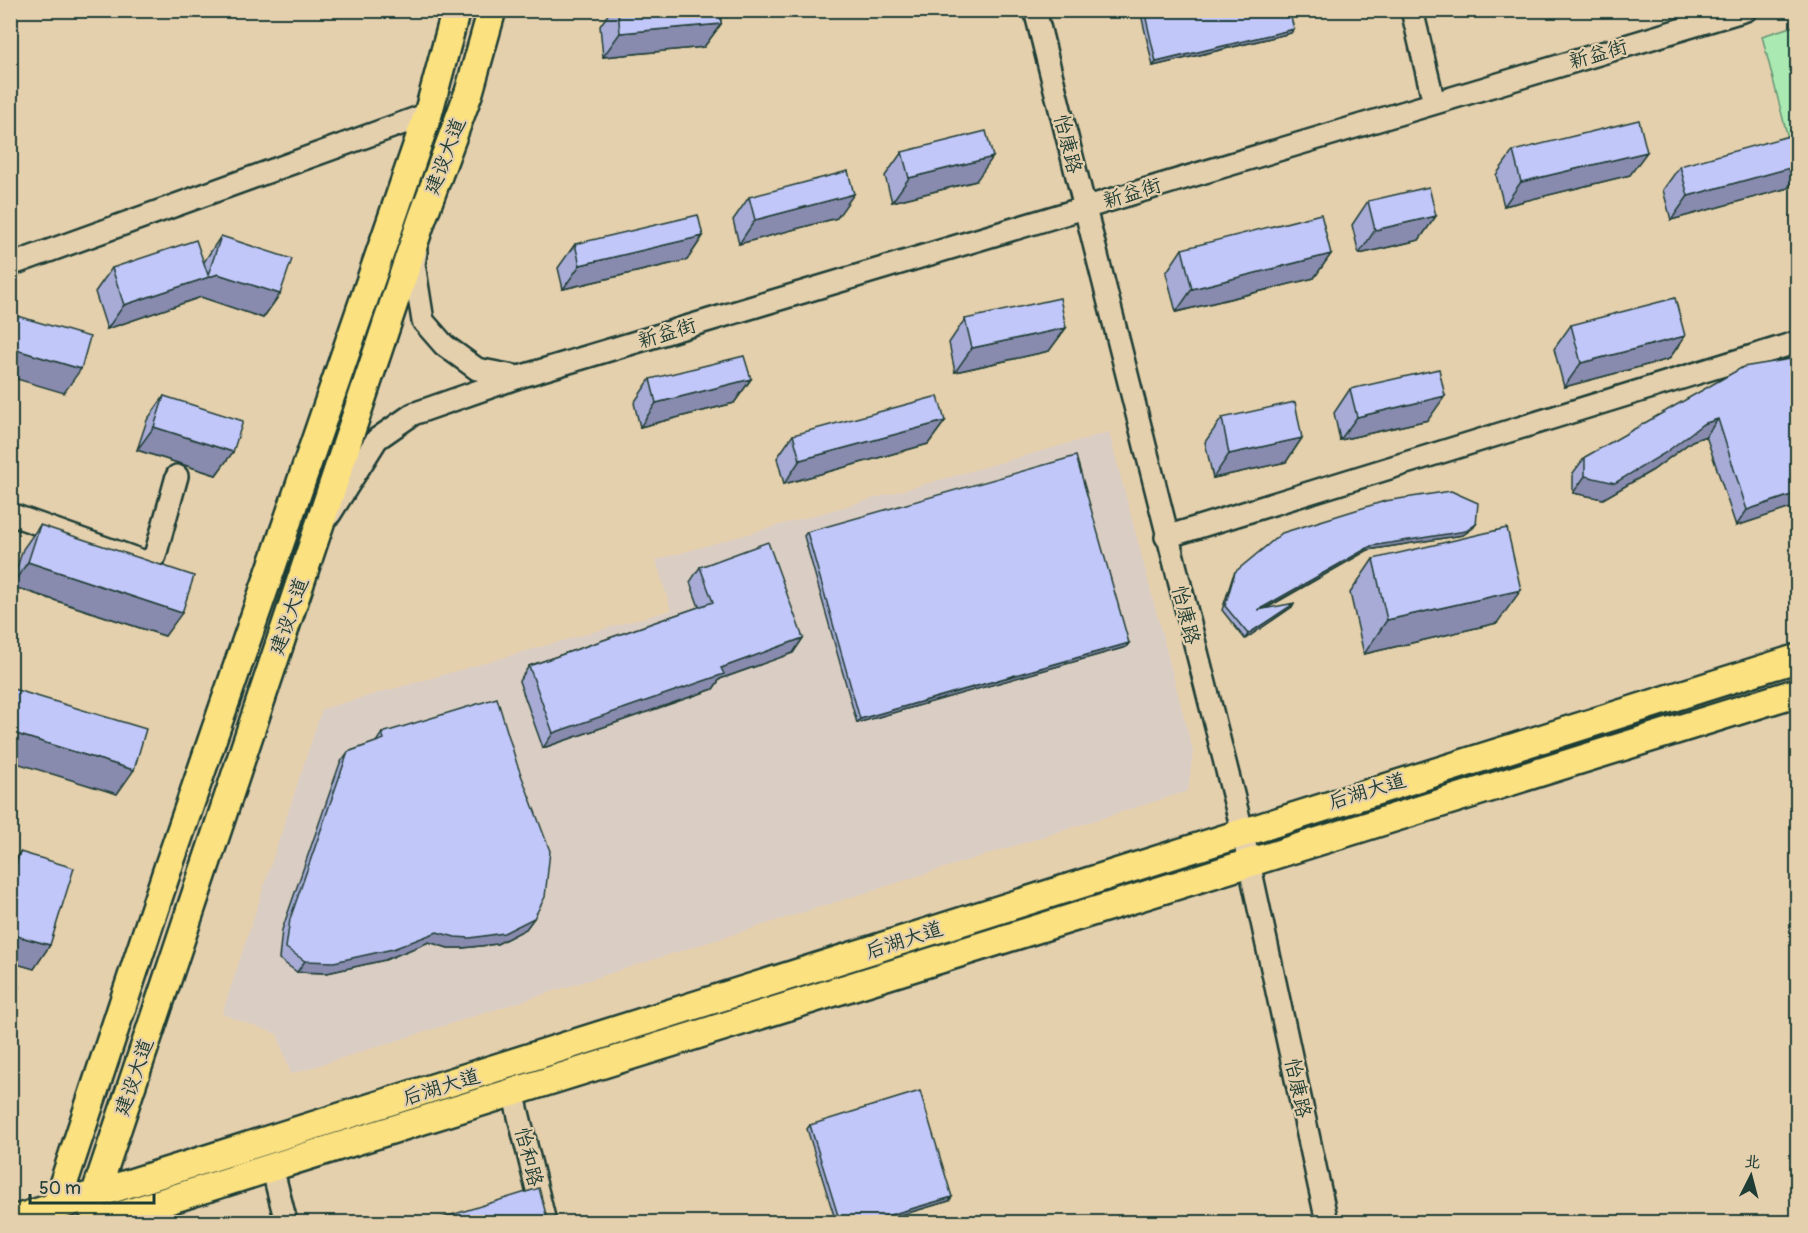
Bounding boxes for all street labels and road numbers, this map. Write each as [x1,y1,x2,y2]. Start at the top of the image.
street label: 新益街 [1566,34,1630,74]
street label: 怡康路 [1049,112,1088,177]
street label: 建设大道 [419,114,471,198]
street label: 新益街 [1100,172,1164,214]
street label: 新益街 [635,312,699,354]
street label: 建设大道 [264,574,314,658]
street label: 怡康路 [1167,583,1206,648]
street label: 后湖大道 [1325,767,1409,815]
street label: 后湖大道 [862,916,946,964]
street label: 建设大道 [109,1035,159,1119]
street label: 怡康路 [1280,1056,1317,1121]
street label: 后湖大道 [399,1063,483,1111]
street label: 怡和路 [510,1125,549,1190]

